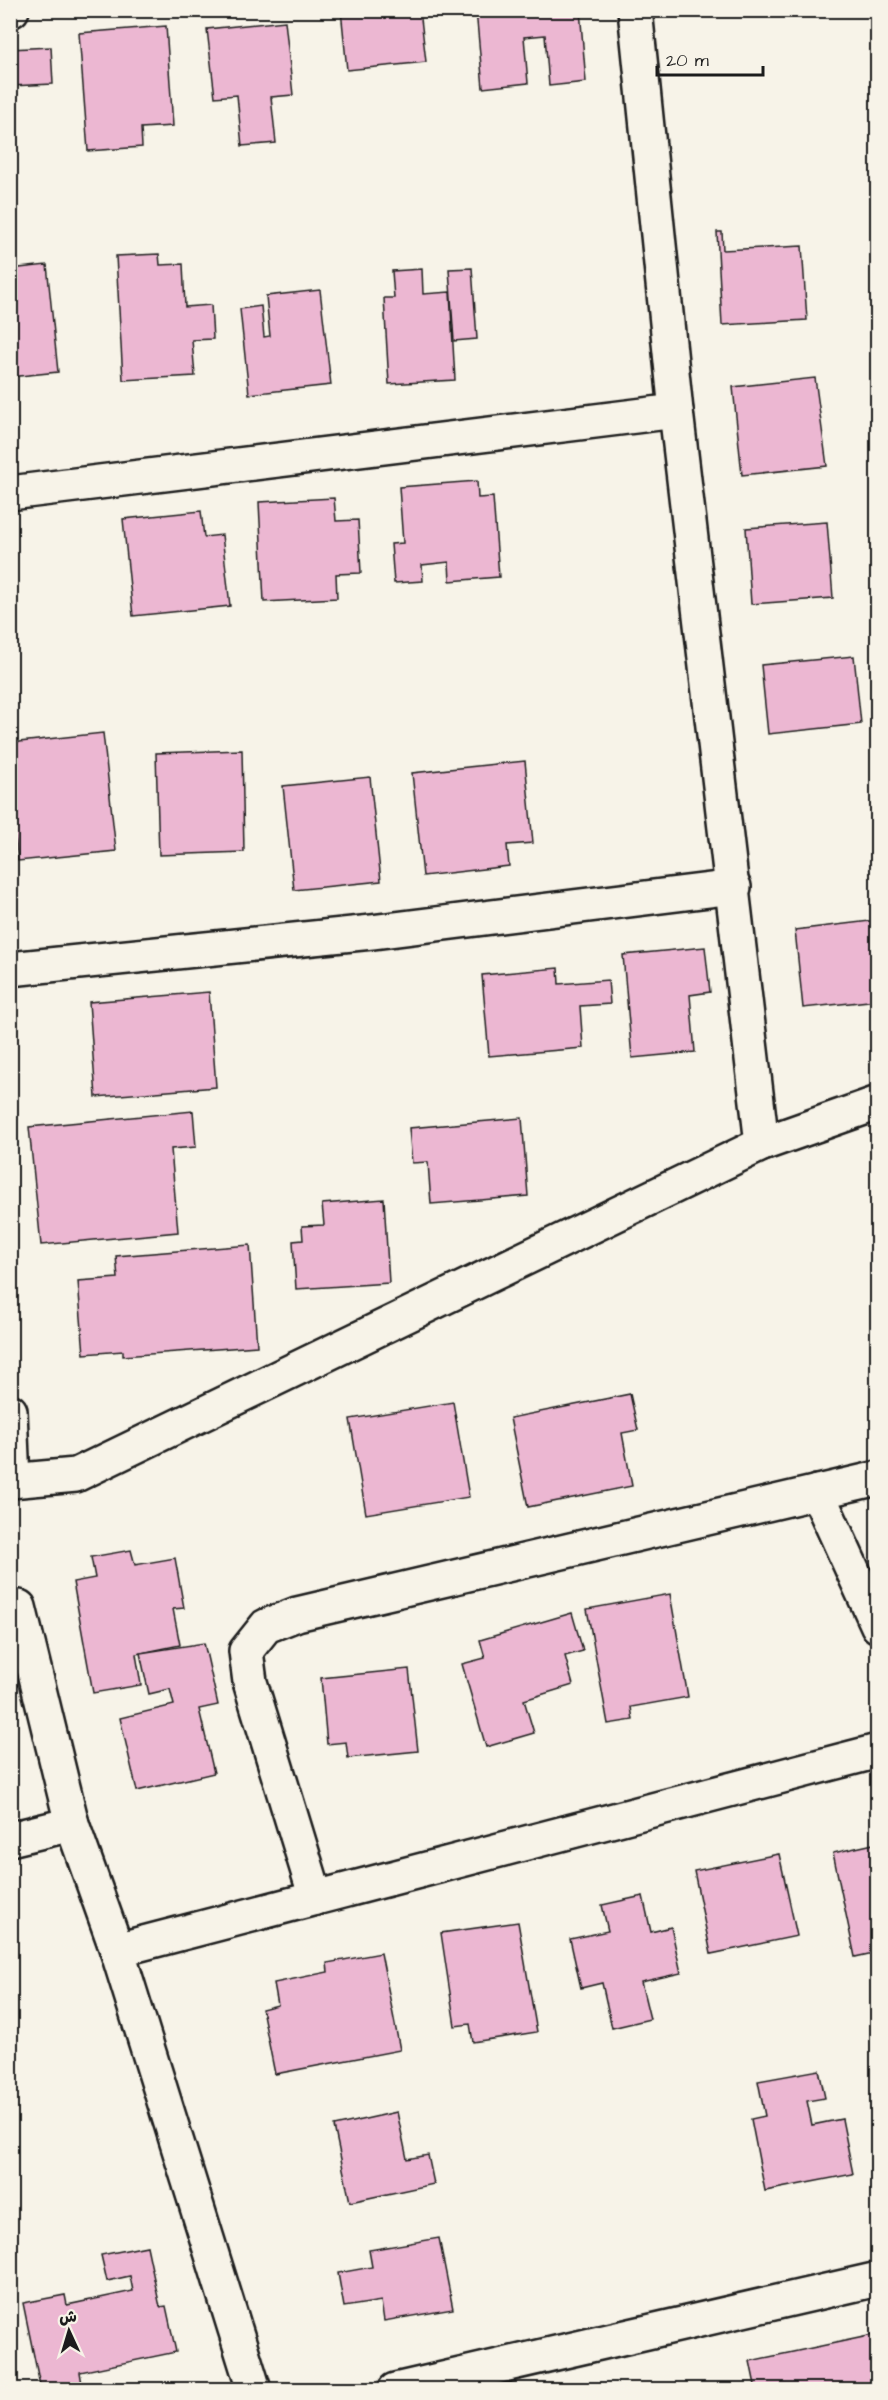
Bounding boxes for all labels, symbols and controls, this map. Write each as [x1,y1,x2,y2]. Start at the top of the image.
scale bar [657,39,764,77]
text: 20 m [666,48,709,73]
north arrow [39,2301,99,2361]
text: ش [58,2305,78,2329]

